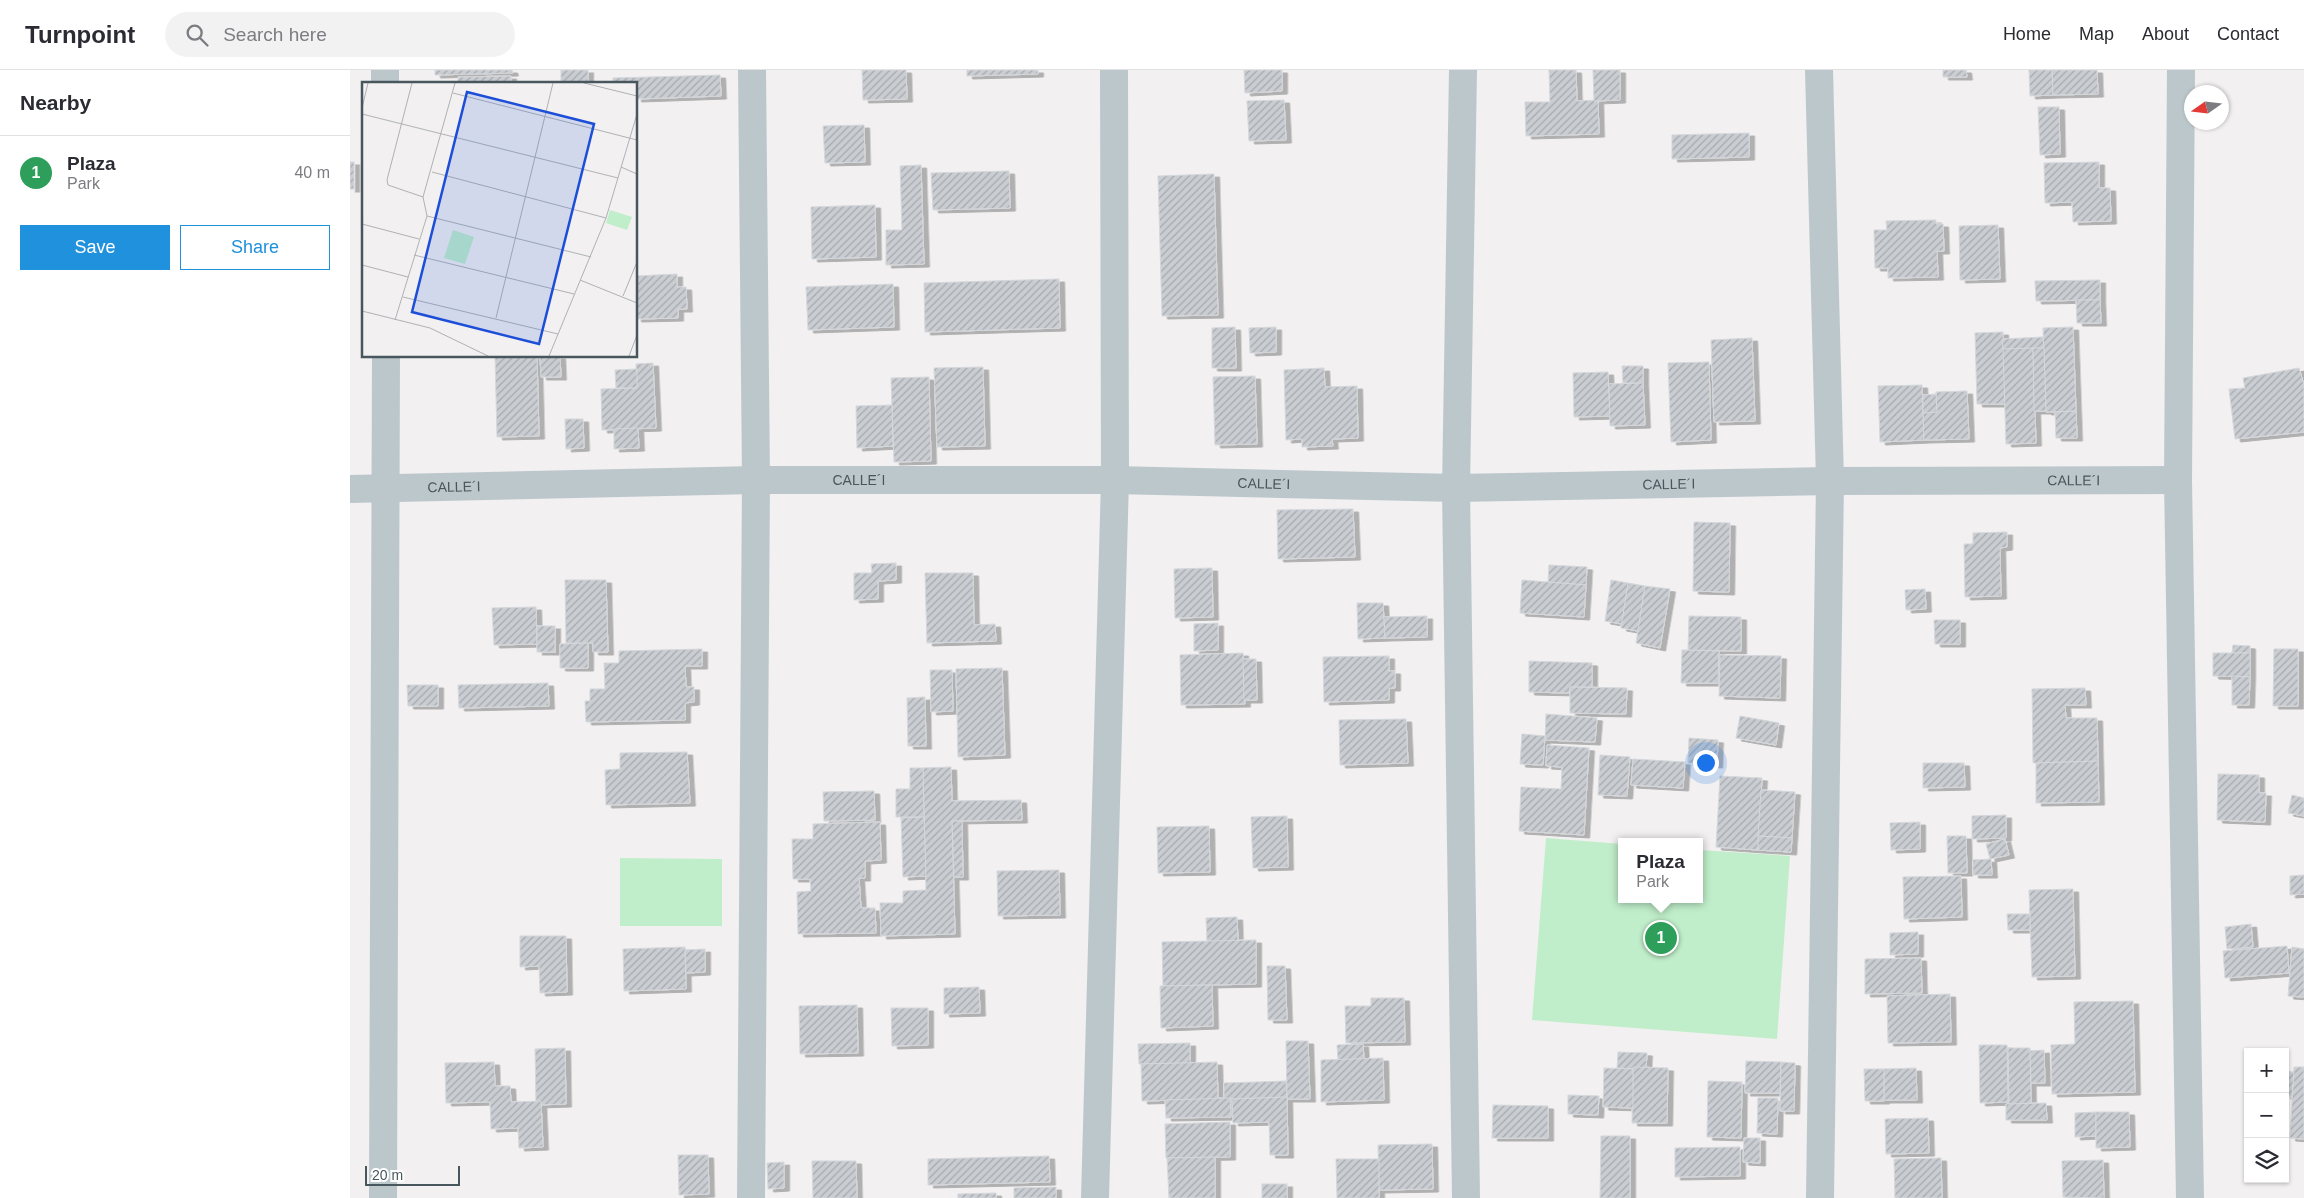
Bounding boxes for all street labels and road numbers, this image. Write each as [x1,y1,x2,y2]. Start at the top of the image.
street label: CALLE´I [832,472,885,488]
street label: CALLE´I [2047,472,2100,488]
street label: CALLE´I [1237,475,1291,492]
street label: CALLE´I [1642,476,1695,493]
street label: CALLE´I [427,478,481,495]

